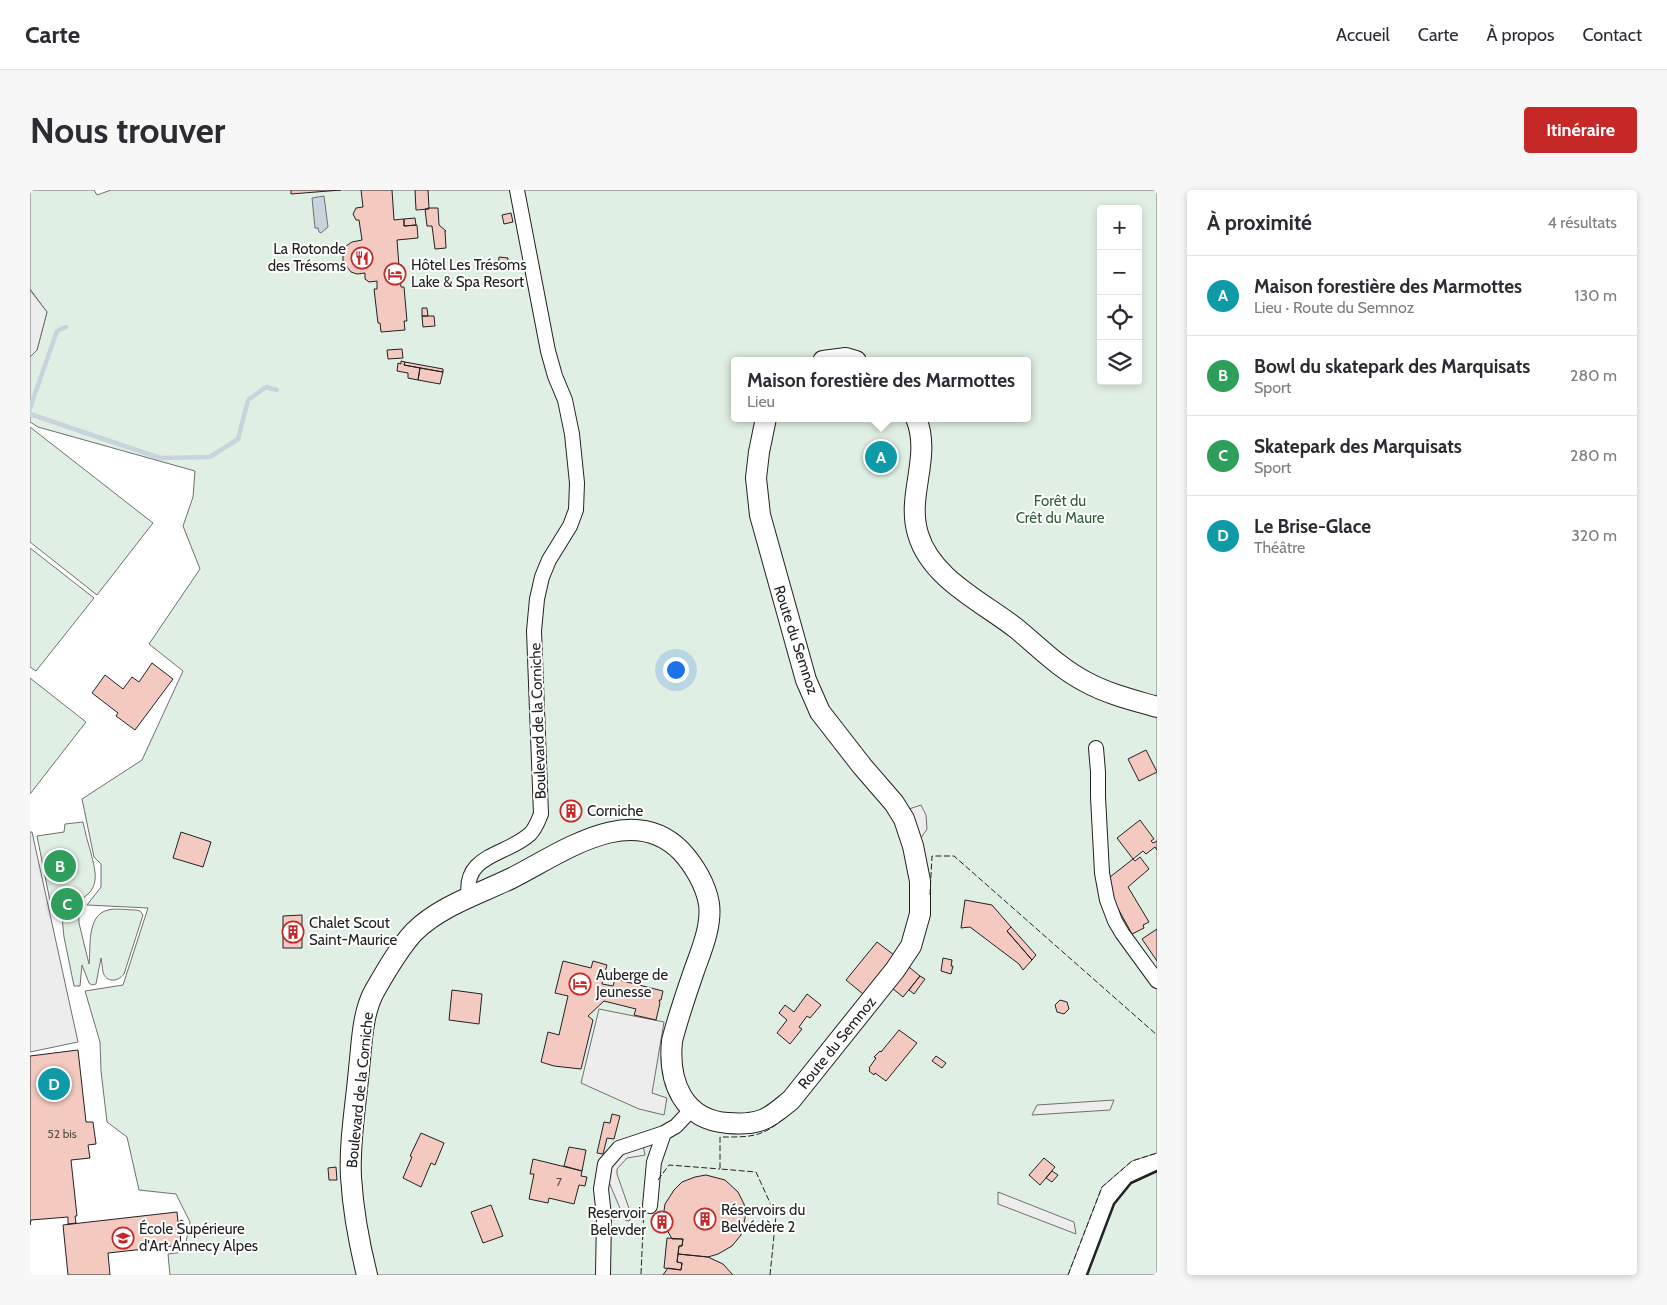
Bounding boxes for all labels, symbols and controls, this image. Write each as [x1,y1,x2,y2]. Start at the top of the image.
text: Carte [25,20,80,49]
text: Accueil [1336,24,1390,46]
text: Carte [1418,24,1458,46]
text: À propos [1486,24,1554,46]
text: Contact [1582,24,1642,46]
button: Itinéraire [1524,107,1637,153]
text: Nous trouver [30,109,225,152]
map controls [1097,205,1142,385]
button: + [1097,205,1142,250]
text: À proximité [1207,210,1312,235]
text: 4 résultats [1547,213,1617,232]
place label: La Rotonde des Trésoms [268,240,346,275]
restaurant icon: La Rotonde des Trésoms [350,246,374,270]
button: − [1097,250,1142,295]
place label: Hôtel Les Trésoms Lake & Spa Resort [411,256,526,291]
hotel icon: Hôtel Les Trésoms Lake & Spa Resort [383,262,407,286]
text: Maison forestière des Marmottes [1254,275,1522,298]
text: A [1218,286,1228,305]
text: 130 m [1574,286,1617,305]
button: locate [1097,295,1142,340]
text: Lieu · Route du Semnoz [1254,298,1414,317]
button: layers [1097,340,1142,385]
text: Bowl du skatepark des Marquisats [1254,355,1530,378]
popup [731,357,1031,422]
text: B [1218,366,1228,385]
text: 280 m [1570,366,1617,385]
text: Maison forestière des Marmottes [747,369,1015,392]
text: Sport [1254,378,1291,397]
text: Lieu [747,392,775,411]
text: Skatepark des Marquisats [1254,435,1462,458]
pin: A [865,438,897,476]
text: C [1218,446,1228,465]
text: 280 m [1570,446,1617,465]
text: Sport [1254,458,1291,477]
park label: Forêt du Crêt du Maure [1016,492,1105,527]
text: Le Brise-Glace [1254,515,1371,538]
text: D [1217,526,1229,545]
text: 320 m [1571,526,1617,545]
text: Théâtre [1254,538,1305,557]
street label: Route du Semnoz [770,583,822,697]
street label: Boulevard de la Corniche [526,642,550,800]
your location [663,657,689,683]
building icon: Corniche [559,799,583,823]
place label: Corniche [587,802,644,820]
pin: B [44,847,76,885]
pin: C [51,885,83,923]
place label: Chalet Scout Saint-Maurice [309,914,398,949]
building icon: Chalet Scout Saint-Maurice [281,920,305,944]
place label: Auberge de Jeunesse [595,966,668,1001]
hotel icon: Auberge de Jeunesse [568,972,592,996]
street label: Route du Semnoz [794,993,880,1093]
street label: Boulevard de la Corniche [343,1011,377,1169]
pin: D [38,1065,70,1103]
house number: 52 bis [47,1126,77,1141]
house number: 7 [556,1174,562,1189]
place label: Réservoirs du Belvédère 2 [721,1201,805,1236]
place label: Reservoir Belevder [588,1204,646,1239]
building icon: Réservoirs du Belvédère 2 [693,1207,717,1231]
building icon: Reservoir Belevder [650,1210,674,1234]
place label: École Supérieure d'Art Annecy Alpes [139,1219,258,1255]
school or university icon: École Supérieure d'Art Annecy Alpes [111,1226,135,1250]

